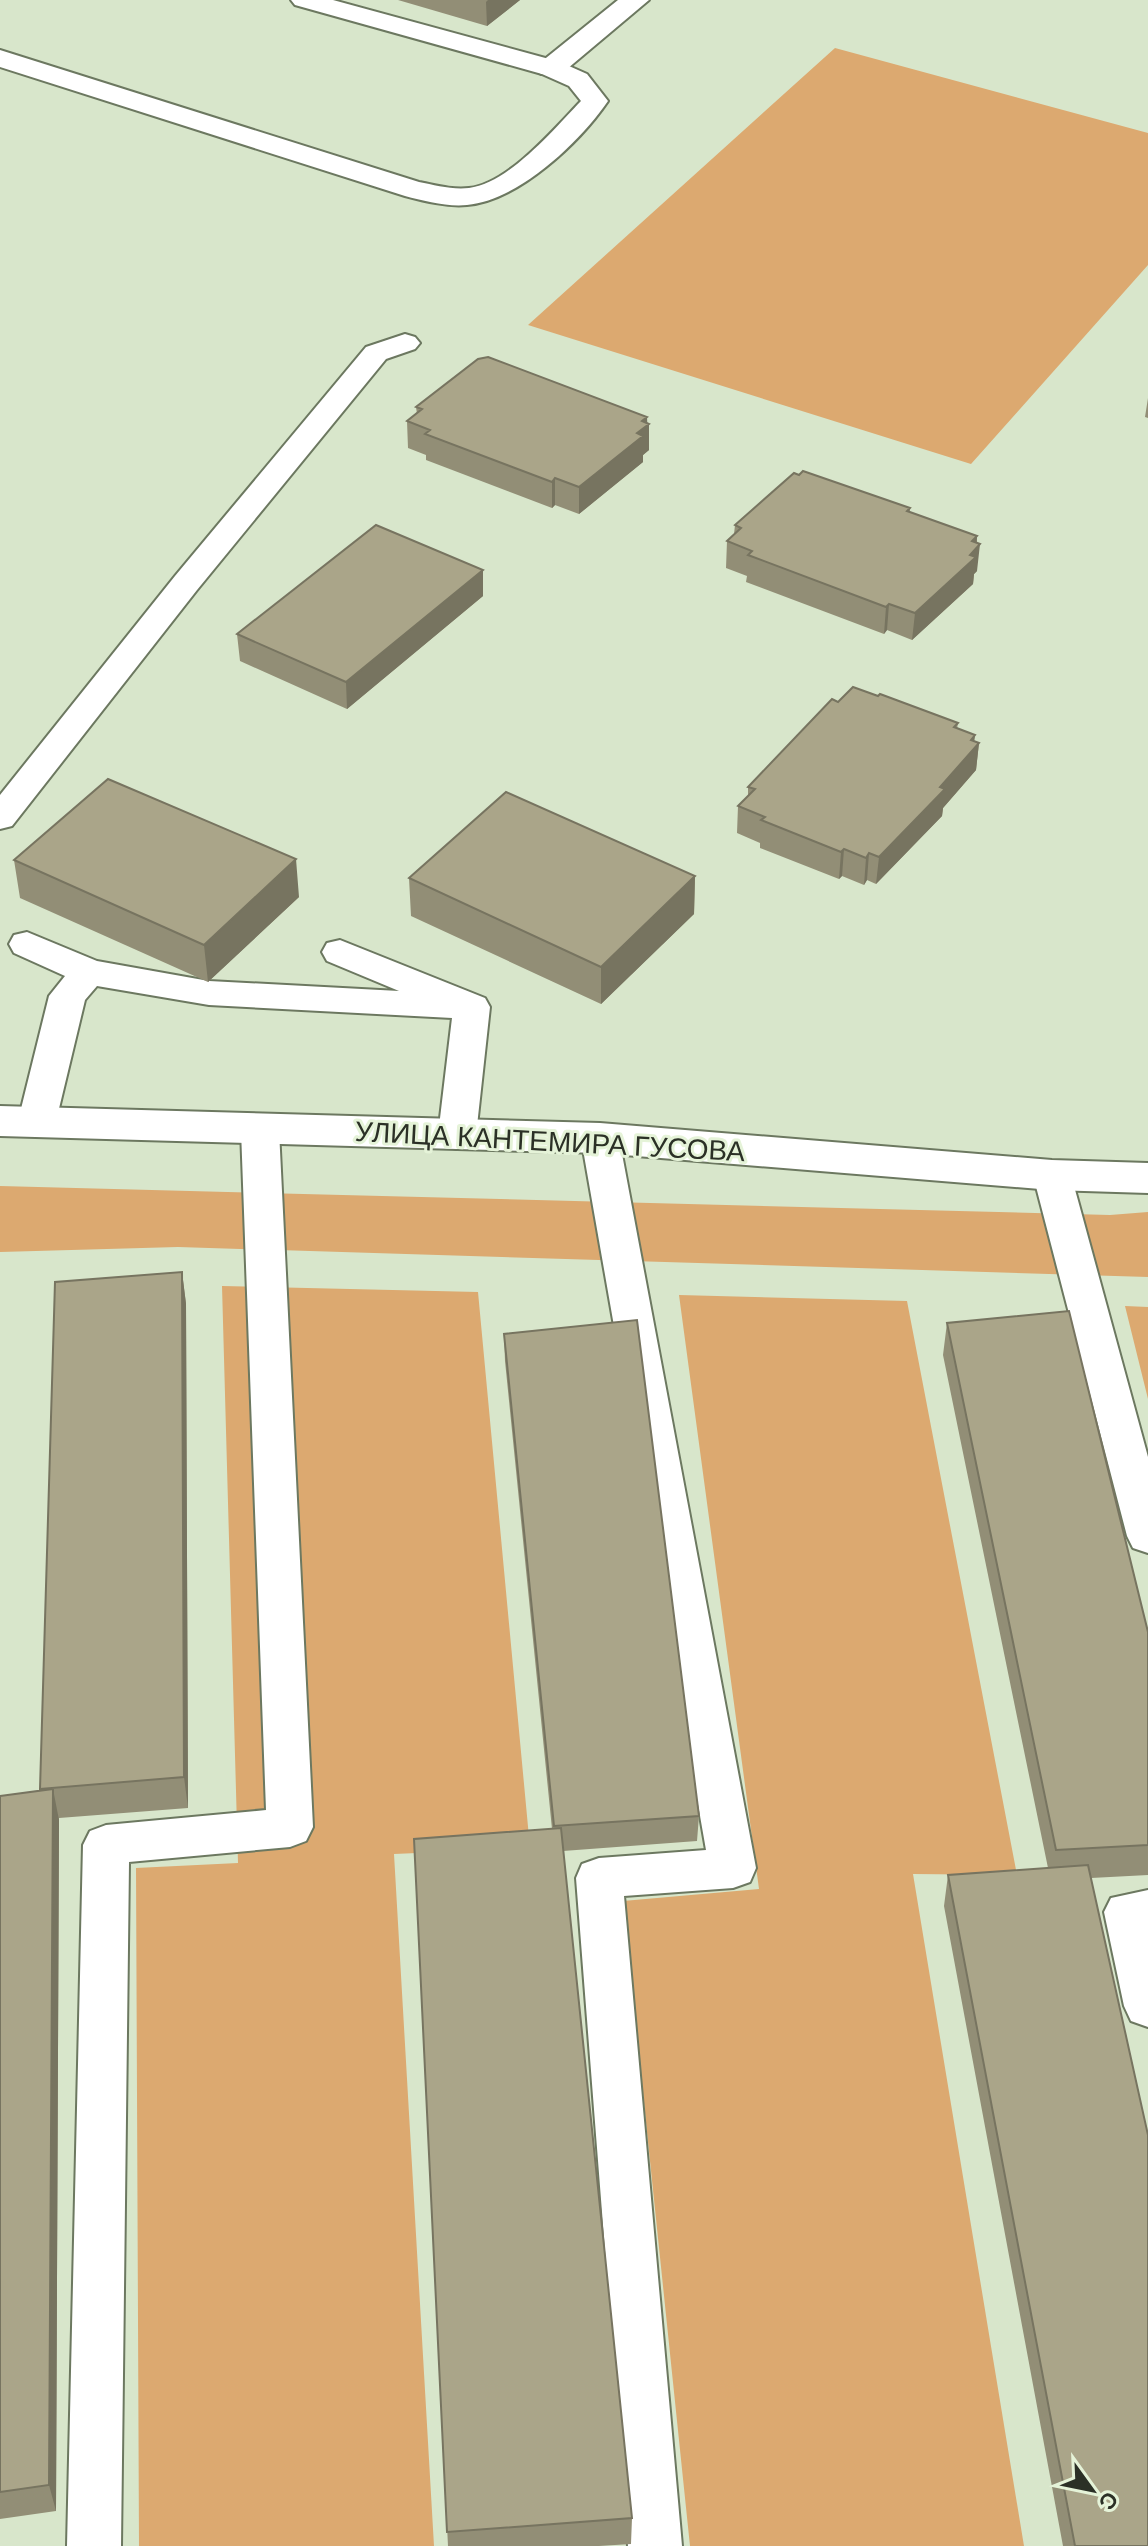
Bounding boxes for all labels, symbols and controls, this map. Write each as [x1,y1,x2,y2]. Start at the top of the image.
street label: УЛИЦА КАНТЕМИРА ГУСОВА [354,1113,746,1170]
north arrow [1052,2450,1132,2530]
text: С [1092,2486,1125,2515]

